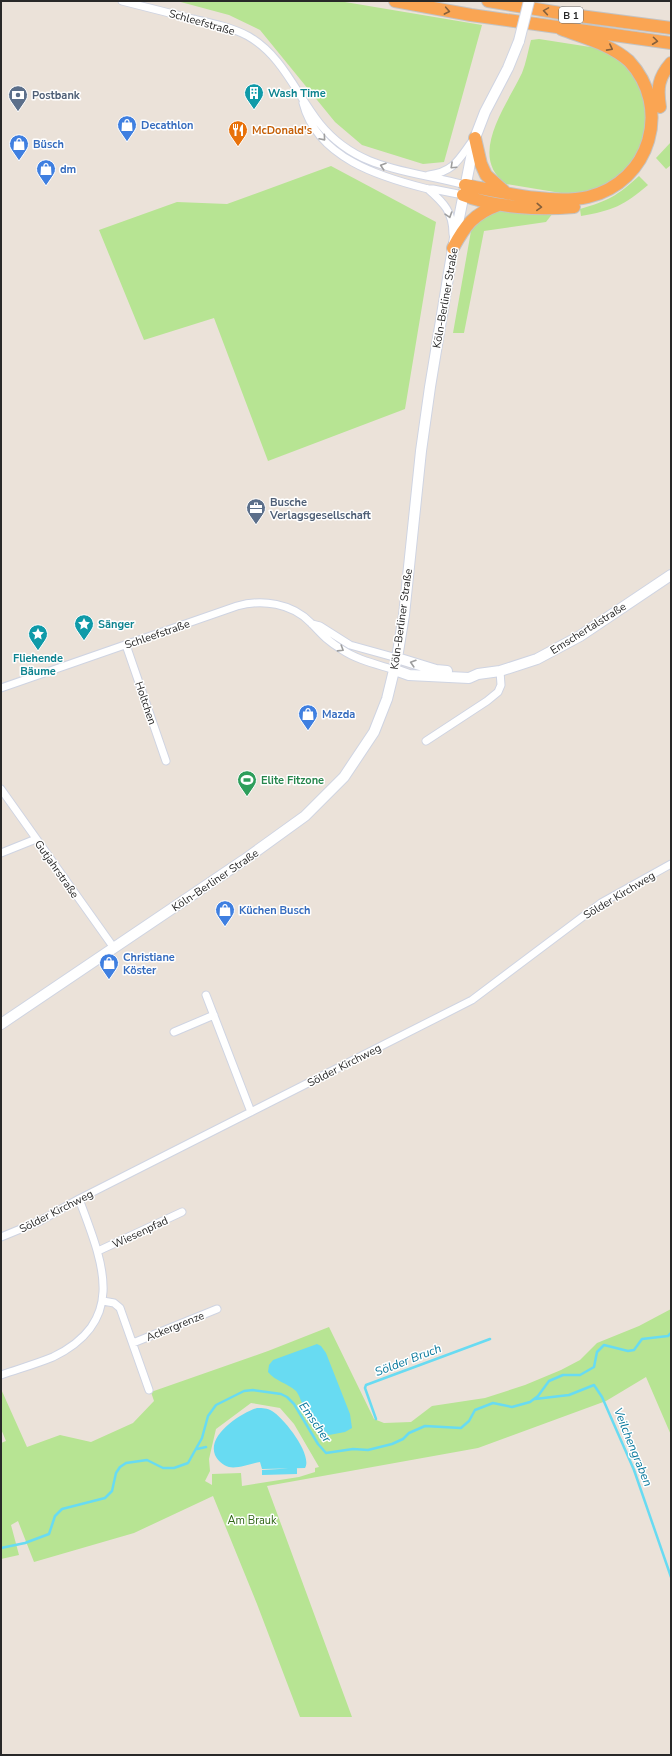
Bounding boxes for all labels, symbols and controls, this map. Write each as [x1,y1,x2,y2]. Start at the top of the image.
street label: Schleefstraße [167,6,237,39]
one-way arrow [444,6,450,14]
one-way arrow [543,7,549,16]
road number: B 1 [559,7,583,23]
one-way arrow [652,36,658,45]
one-way arrow [606,44,613,51]
building icon: Wash Time [243,82,265,110]
bank icon: Postbank [7,84,29,112]
place label: Wash Time [268,86,326,101]
place label: Postbank [32,88,81,103]
shop icon: Decathlon [116,114,138,142]
place label: Decathlon [141,118,193,133]
restaurant icon: McDonald's [227,119,249,147]
place label: McDonald's [252,123,312,138]
shop icon: Büsch [8,133,30,161]
one-way arrow [318,133,326,141]
place label: Büsch [33,137,64,152]
shop icon: dm [35,158,57,186]
one-way arrow [450,161,458,168]
place label: dm [60,162,76,177]
one-way arrow [379,162,386,171]
one-way arrow [536,203,542,212]
one-way arrow [444,211,453,218]
street label: Köln-Berliner Straße [429,246,462,350]
place label: Busche Verlagsgesellschaft [269,495,372,523]
office icon: Busche Verlagsgesellschaft [245,497,267,525]
street label: Köln-Berliner Straße [387,567,416,671]
street label: Emschertalstraße [547,599,629,658]
place icon: Sänger [73,613,95,641]
street label: Schleefstraße [123,616,192,653]
place label: Sänger [98,617,135,632]
place icon: Fliehende Bäume [27,623,49,651]
one-way arrow [337,644,344,652]
place label: Fliehende Bäume [13,651,63,679]
one-way arrow [409,659,416,668]
street label: Holtchen [131,679,160,727]
shop icon: Mazda [297,703,319,731]
place label: Mazda [322,707,355,722]
sports icon: Elite Fitzone [236,769,258,797]
place label: Elite Fitzone [261,773,324,788]
street label: Gutjahrstraße [31,837,82,902]
street label: Köln-Berliner Straße [169,846,262,915]
street label: Sölder Kirchweg [581,868,658,923]
shop icon: Küchen Busch [214,899,236,927]
place label: Küchen Busch [239,903,311,918]
place label: Christiane Köster [123,950,175,978]
shop icon: Christiane Köster [98,952,120,980]
street label: Sölder Kirchweg [305,1040,384,1091]
street label: Sölder Kirchweg [17,1186,96,1237]
street label: Wiesenpfad [110,1213,171,1252]
street label: Ackergrenze [144,1308,207,1345]
water label: Sölder Bruch [373,1340,444,1380]
water label: Emscher [295,1399,335,1446]
water label: Veilchengraben [610,1405,656,1489]
park label: Am Brauk [227,1513,277,1528]

